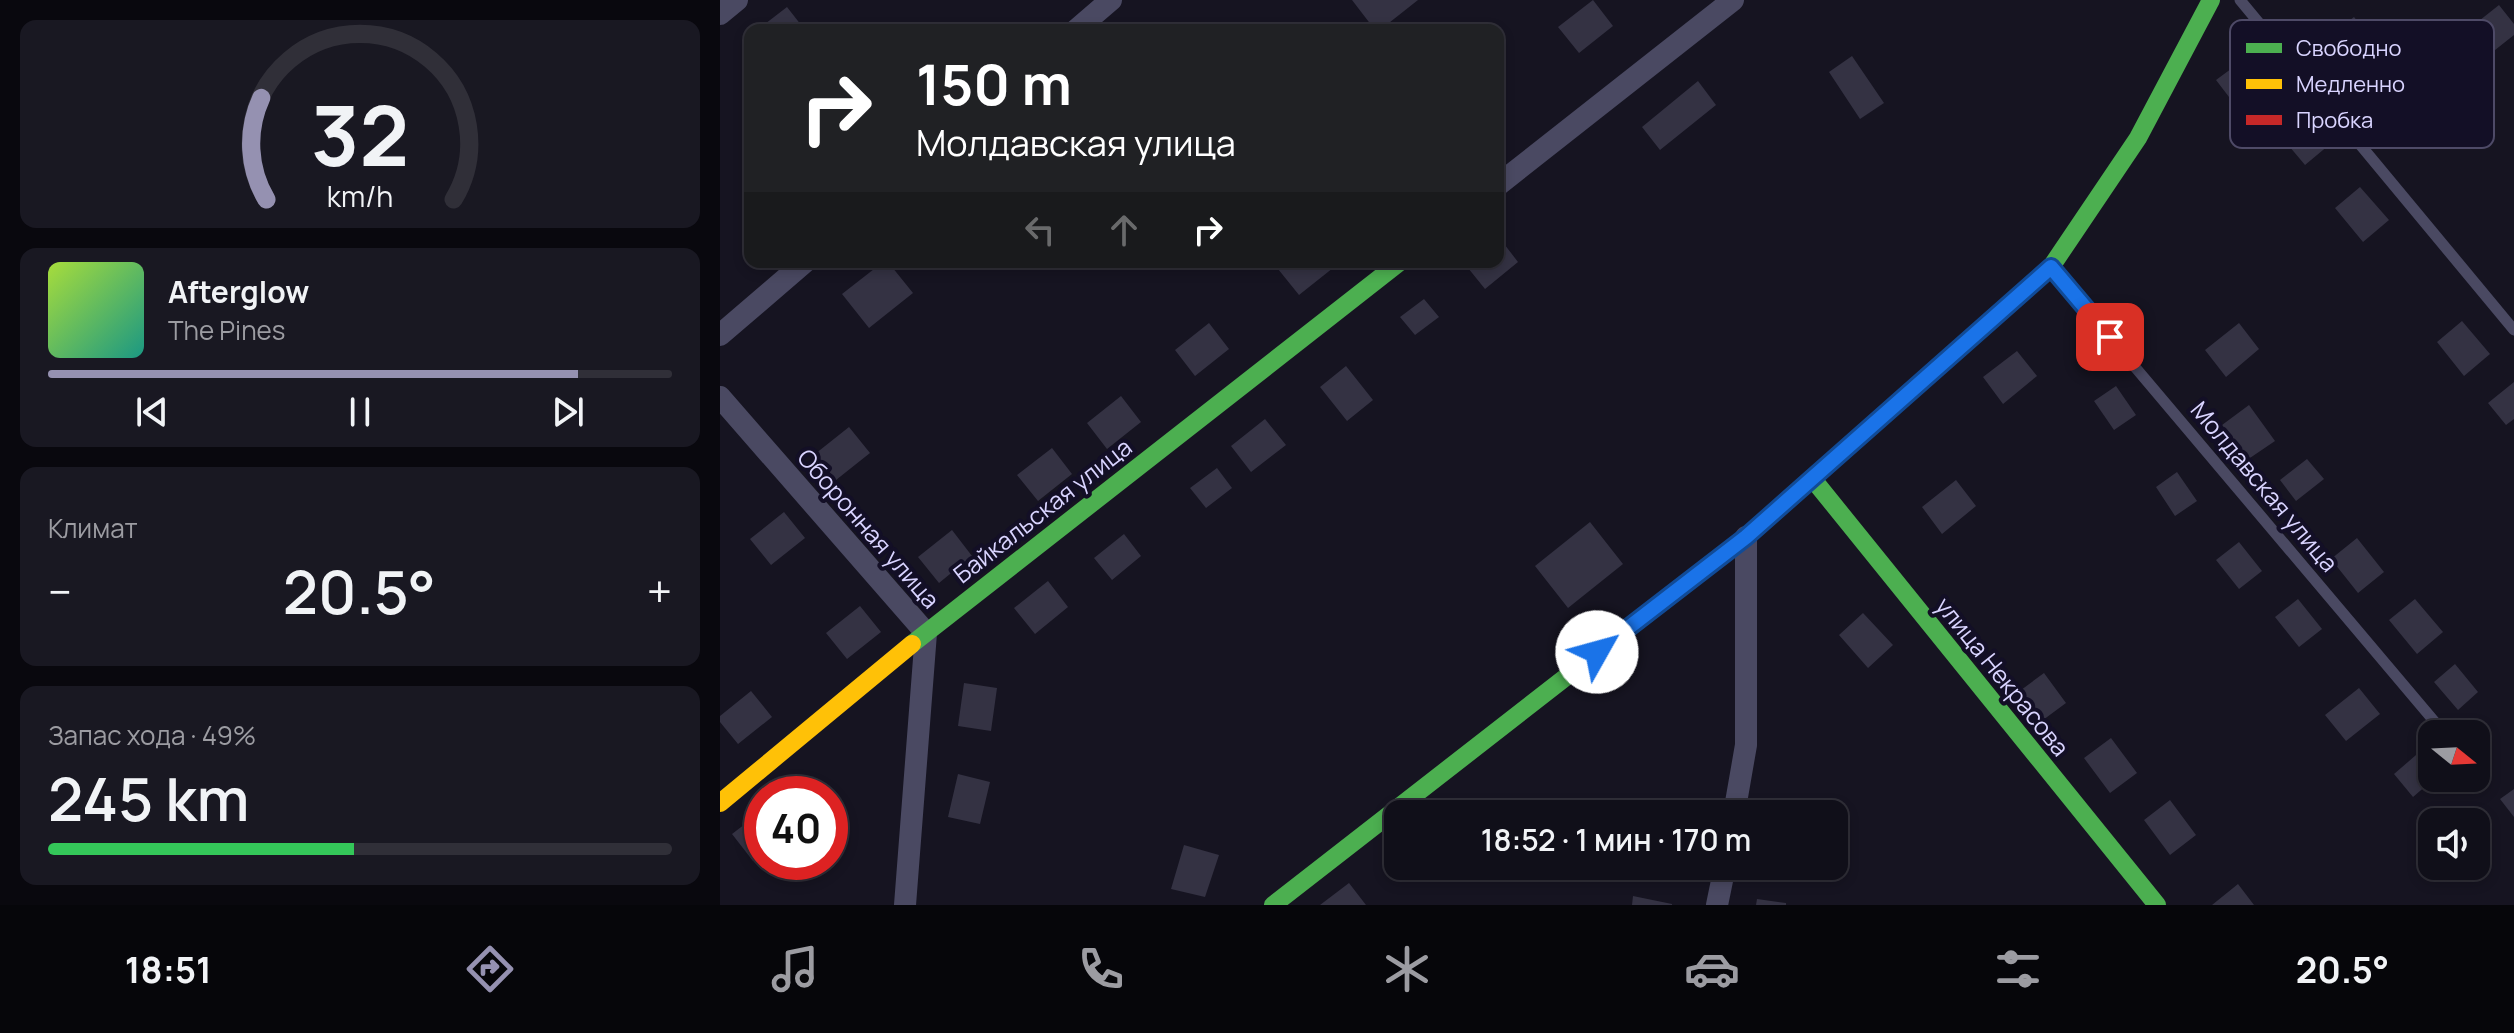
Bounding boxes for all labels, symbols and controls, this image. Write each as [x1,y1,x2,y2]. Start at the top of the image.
legend [2230,20,2494,148]
text: Свободно [2296,33,2402,63]
text: 150 m [916,45,1072,122]
icon: right [784,56,888,160]
text: Медленно [2296,69,2405,99]
text: 32 [311,77,409,191]
text: Пробка [2296,105,2373,135]
text: Молдавская улица [916,118,1236,167]
text: km/h [327,177,393,216]
icon: left [1018,208,1062,252]
icon: ahead [1102,208,1146,252]
icon: right [1186,208,1230,252]
text: Afterglow [168,271,309,312]
pin [2076,303,2144,371]
text: The Pines [168,312,285,348]
icon: arrive [2088,315,2132,359]
icon: previous [130,390,174,434]
icon: pause [338,390,382,434]
icon: next [546,390,590,434]
street label: Молдавская улица [2184,394,2346,578]
street label: Байкальская улица [946,430,1138,590]
street label: Оборонная улица [790,441,948,615]
text: Климат [48,510,138,546]
text: 20.5° [283,550,436,632]
text: − [48,561,72,621]
text: + [647,561,672,621]
street label: улица Некрасова [1929,590,2077,762]
position arrow [1555,610,1639,694]
text: Запас хода · 49% [48,717,256,753]
north arrow [2418,720,2490,792]
map controls [2418,720,2490,880]
text: 245 km [48,757,250,839]
speed limit sign: 40 [744,776,848,880]
button: sound [2418,808,2490,880]
text: 18:52 · 1 мин · 170 m [1481,819,1751,860]
icon: directions [462,941,518,997]
icon: music [767,941,823,997]
icon: phone [1073,941,1129,997]
icon: climate [1379,941,1435,997]
icon: car [1684,941,1740,997]
icon: filters [1990,941,2046,997]
text: 18:51 [125,945,212,994]
text: 20.5° [2296,945,2389,994]

